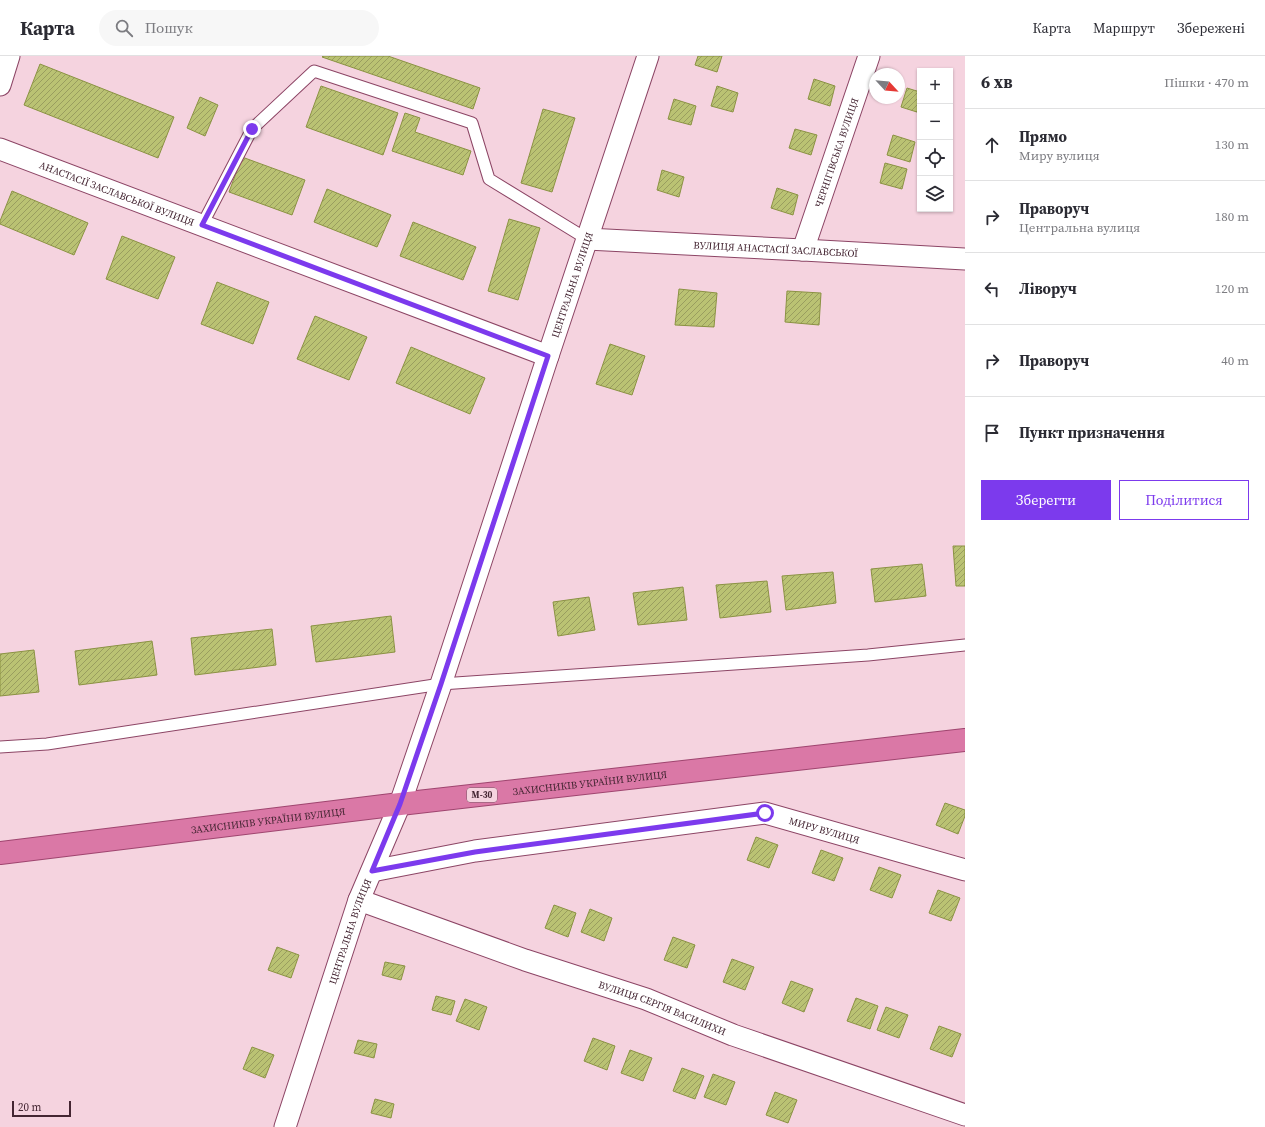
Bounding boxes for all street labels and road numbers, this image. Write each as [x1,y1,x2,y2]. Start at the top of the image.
street label: ЧЕРНІГІВСЬКА ВУЛИЦЯ [811,95,861,209]
street label: АНАСТАСІЇ ЗАСЛАВСЬКОЇ ВУЛИЦЯ [38,158,197,229]
street label: ЦЕНТРАЛЬНА ВУЛИЦЯ [548,230,596,339]
street label: ВУЛИЦЯ АНАСТАСІЇ ЗАСЛАВСЬКОЇ [693,238,859,260]
street label: ЗАХИСНИКІВ УКРАЇНИ ВУЛИЦЯ [512,767,668,798]
road number: М-30 [467,788,497,802]
street label: ЗАХИСНИКІВ УКРАЇНИ ВУЛИЦЯ [190,804,346,836]
street label: МИРУ ВУЛИЦЯ [788,814,862,846]
street label: ЦЕНТРАЛЬНА ВУЛИЦЯ [326,876,374,986]
street label: ВУЛИЦЯ СЕРГІЯ ВАСИЛИХИ [597,978,728,1038]

